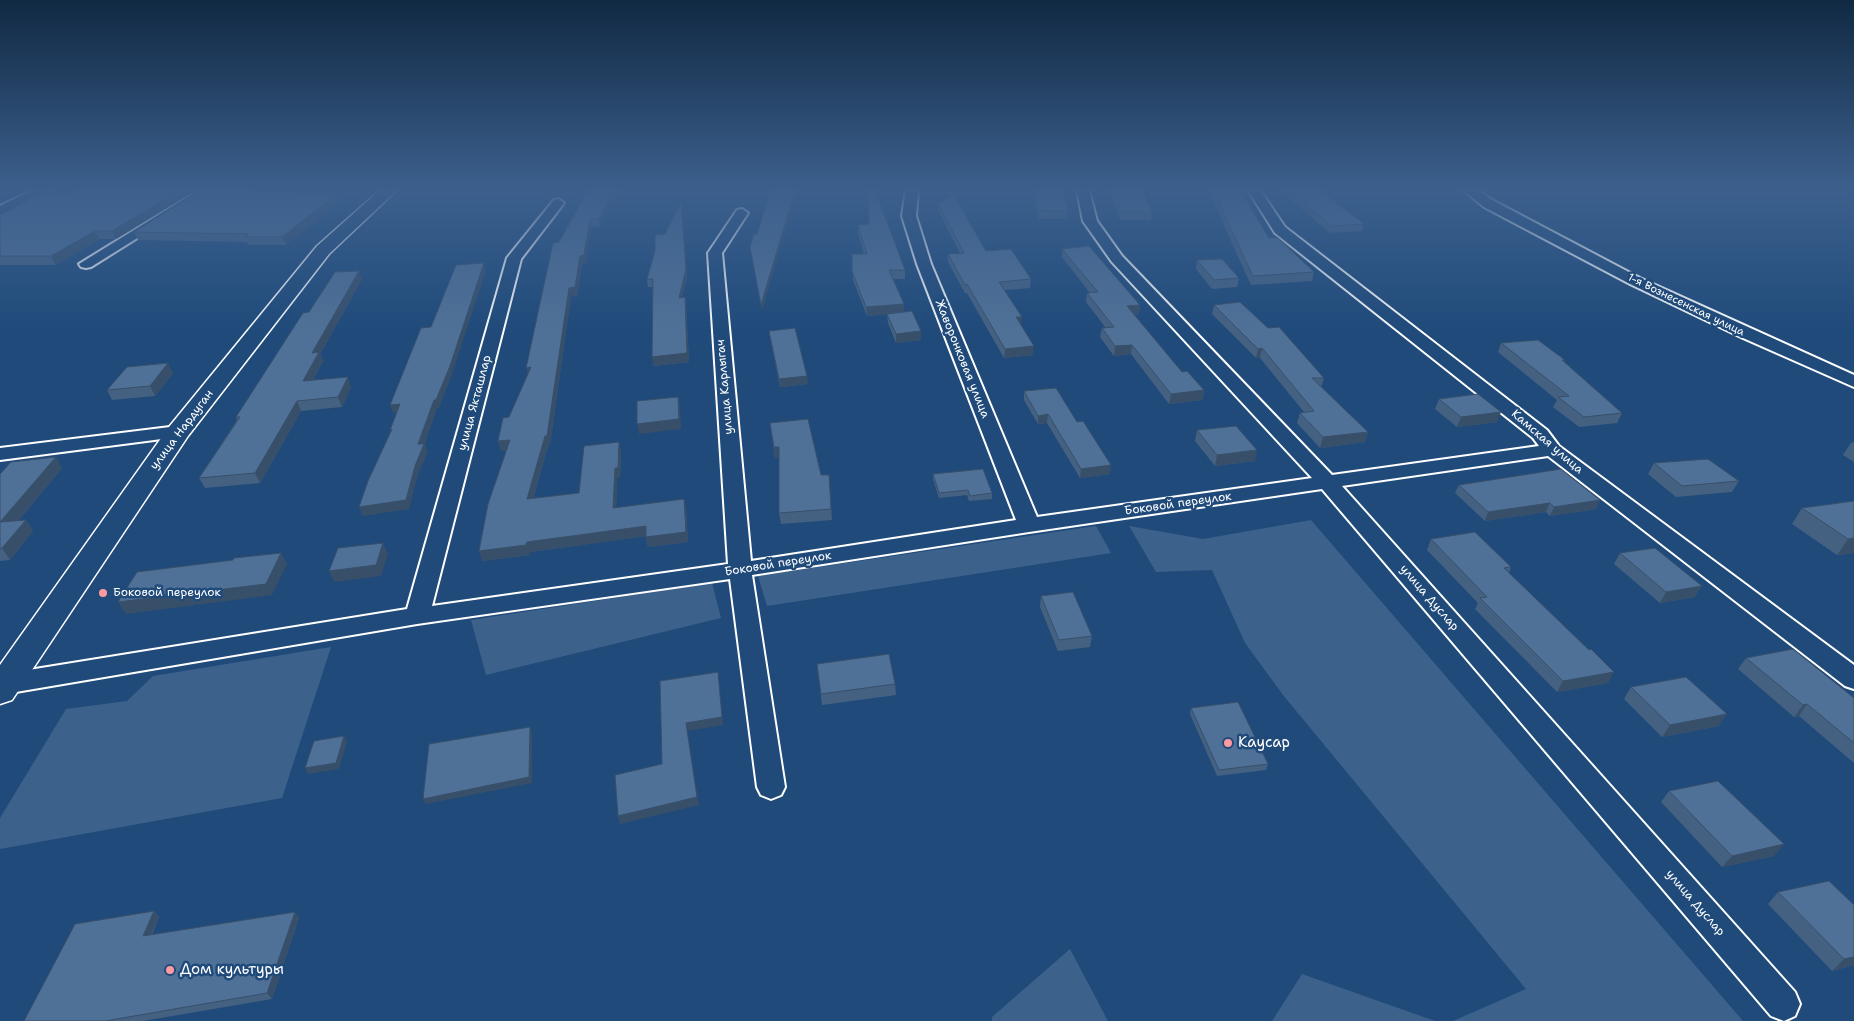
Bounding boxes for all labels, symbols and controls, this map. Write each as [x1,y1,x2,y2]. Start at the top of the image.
street label: 1-я Вознесенская улица [1625,271,1747,339]
street label: Жаворонковая улица [932,298,992,420]
street label: улица Карлыгач [714,339,736,435]
street label: улица Якташлар [455,354,495,452]
street label: улица Нардуган [147,387,217,473]
street label: Камская улица [1508,407,1586,477]
street label: Боковой переулок [1124,489,1232,519]
street label: Боковой переулок [724,548,832,580]
street label: улица Дуслар [1396,562,1462,634]
place label: Боковой переулок [113,586,221,600]
marker: Боковой переулок [97,587,109,599]
place label: Каусар [1238,734,1290,752]
marker: Каусар [1222,737,1234,749]
street label: улица Дуслар [1662,867,1728,939]
place label: Дом культуры [180,961,284,979]
marker: Дом культуры [164,964,176,976]

